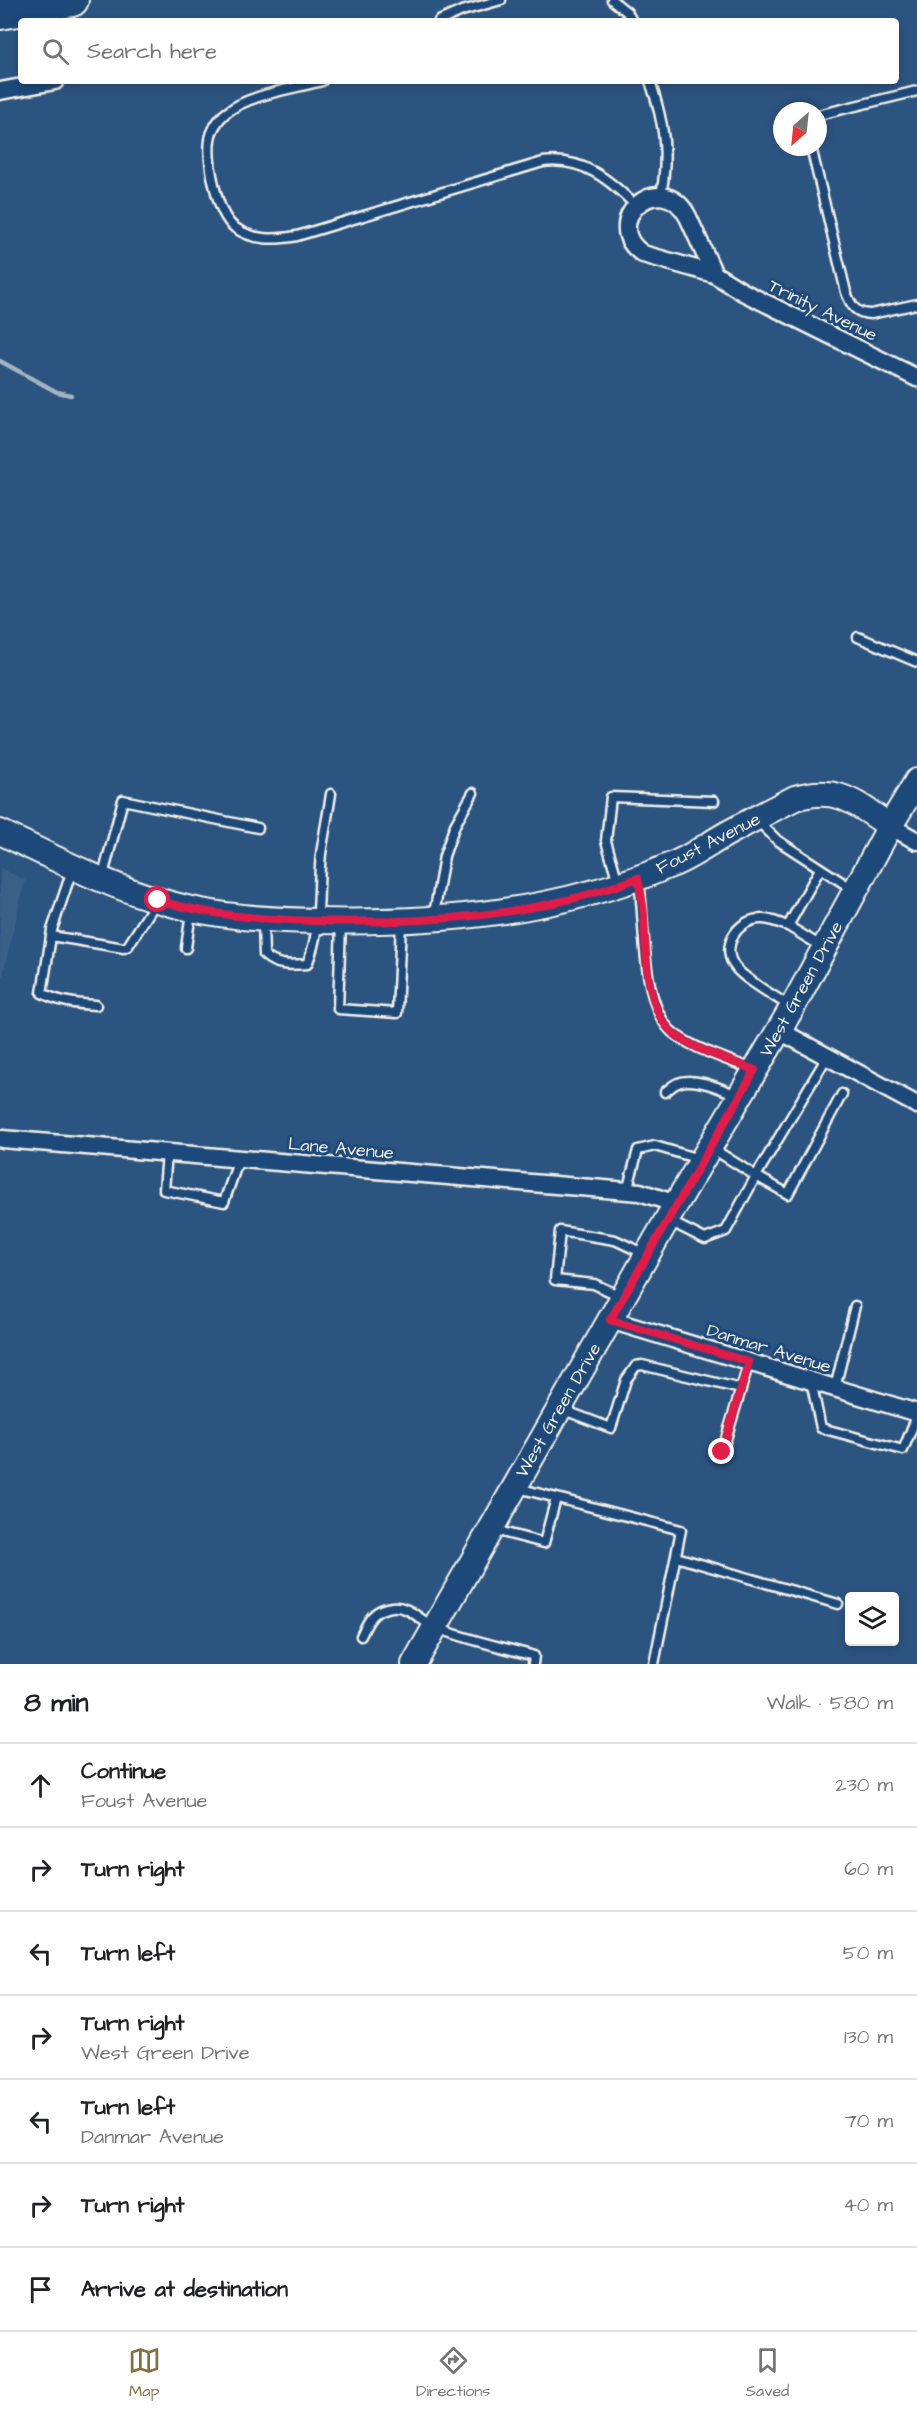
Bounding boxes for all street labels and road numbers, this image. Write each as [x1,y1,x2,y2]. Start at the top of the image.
street label: Trinity Avenue [764,273,882,349]
street label: Foust Avenue [652,806,765,880]
street label: West Green Drive [754,917,849,1062]
street label: Lane Avenue [287,1131,395,1166]
street label: Danmar Avenue [704,1318,834,1379]
street label: West Green Drive [510,1338,607,1482]

